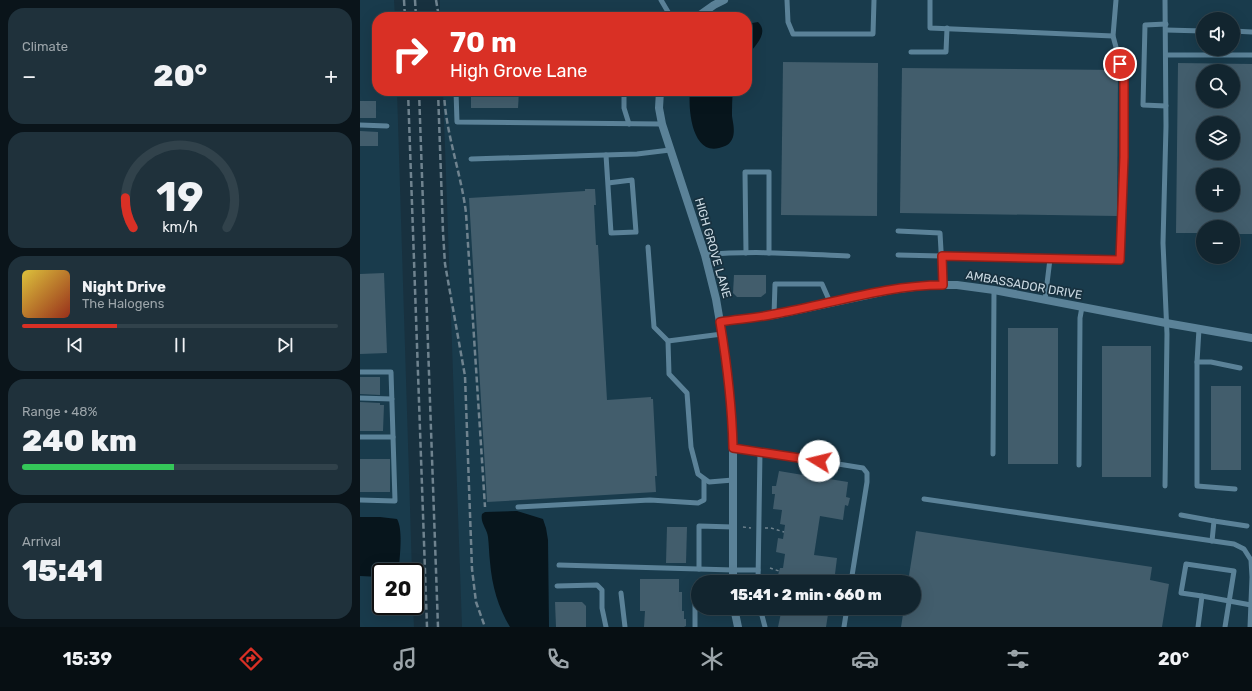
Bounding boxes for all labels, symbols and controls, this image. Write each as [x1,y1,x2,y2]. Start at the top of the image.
map controls [1196,12,1240,264]
button: sound [1196,12,1240,56]
text: 70 m [450,26,517,59]
icon: right [384,28,436,80]
text: Climate [22,39,68,54]
pin [1103,47,1137,81]
icon: arrive [1109,53,1131,75]
text: 20° [153,58,207,94]
text: High Grove Lane [450,60,587,82]
text: − [22,63,36,90]
text: + [324,63,338,90]
button: search [1196,64,1240,108]
button: layers [1196,116,1240,160]
button: + [1196,168,1240,212]
text: 19 [156,171,204,220]
street label: HIGH GROVE LANE [692,196,734,300]
text: km/h [162,218,198,235]
button: − [1196,220,1240,264]
street label: AMBASSADOR DRIVE [965,268,1083,302]
text: Night Drive [82,278,166,296]
text: The Halogens [82,296,164,311]
icon: previous [64,334,86,356]
icon: pause [169,334,191,356]
icon: next [274,334,296,356]
text: Range · 48% [22,404,98,419]
text: 240 km [22,423,137,459]
position arrow [798,440,840,482]
text: Arrival [22,534,61,549]
text: 15:41 [22,553,103,589]
speed limit sign: 20 [372,563,424,615]
text: 15:41 · 2 min · 660 m [730,586,882,604]
icon: directions [237,645,265,673]
icon: music [391,645,419,673]
icon: phone [544,645,572,673]
icon: climate [698,645,726,673]
icon: car [851,645,879,673]
icon: filters [1004,645,1032,673]
text: 15:39 [63,648,112,670]
text: 20° [1158,648,1189,670]

